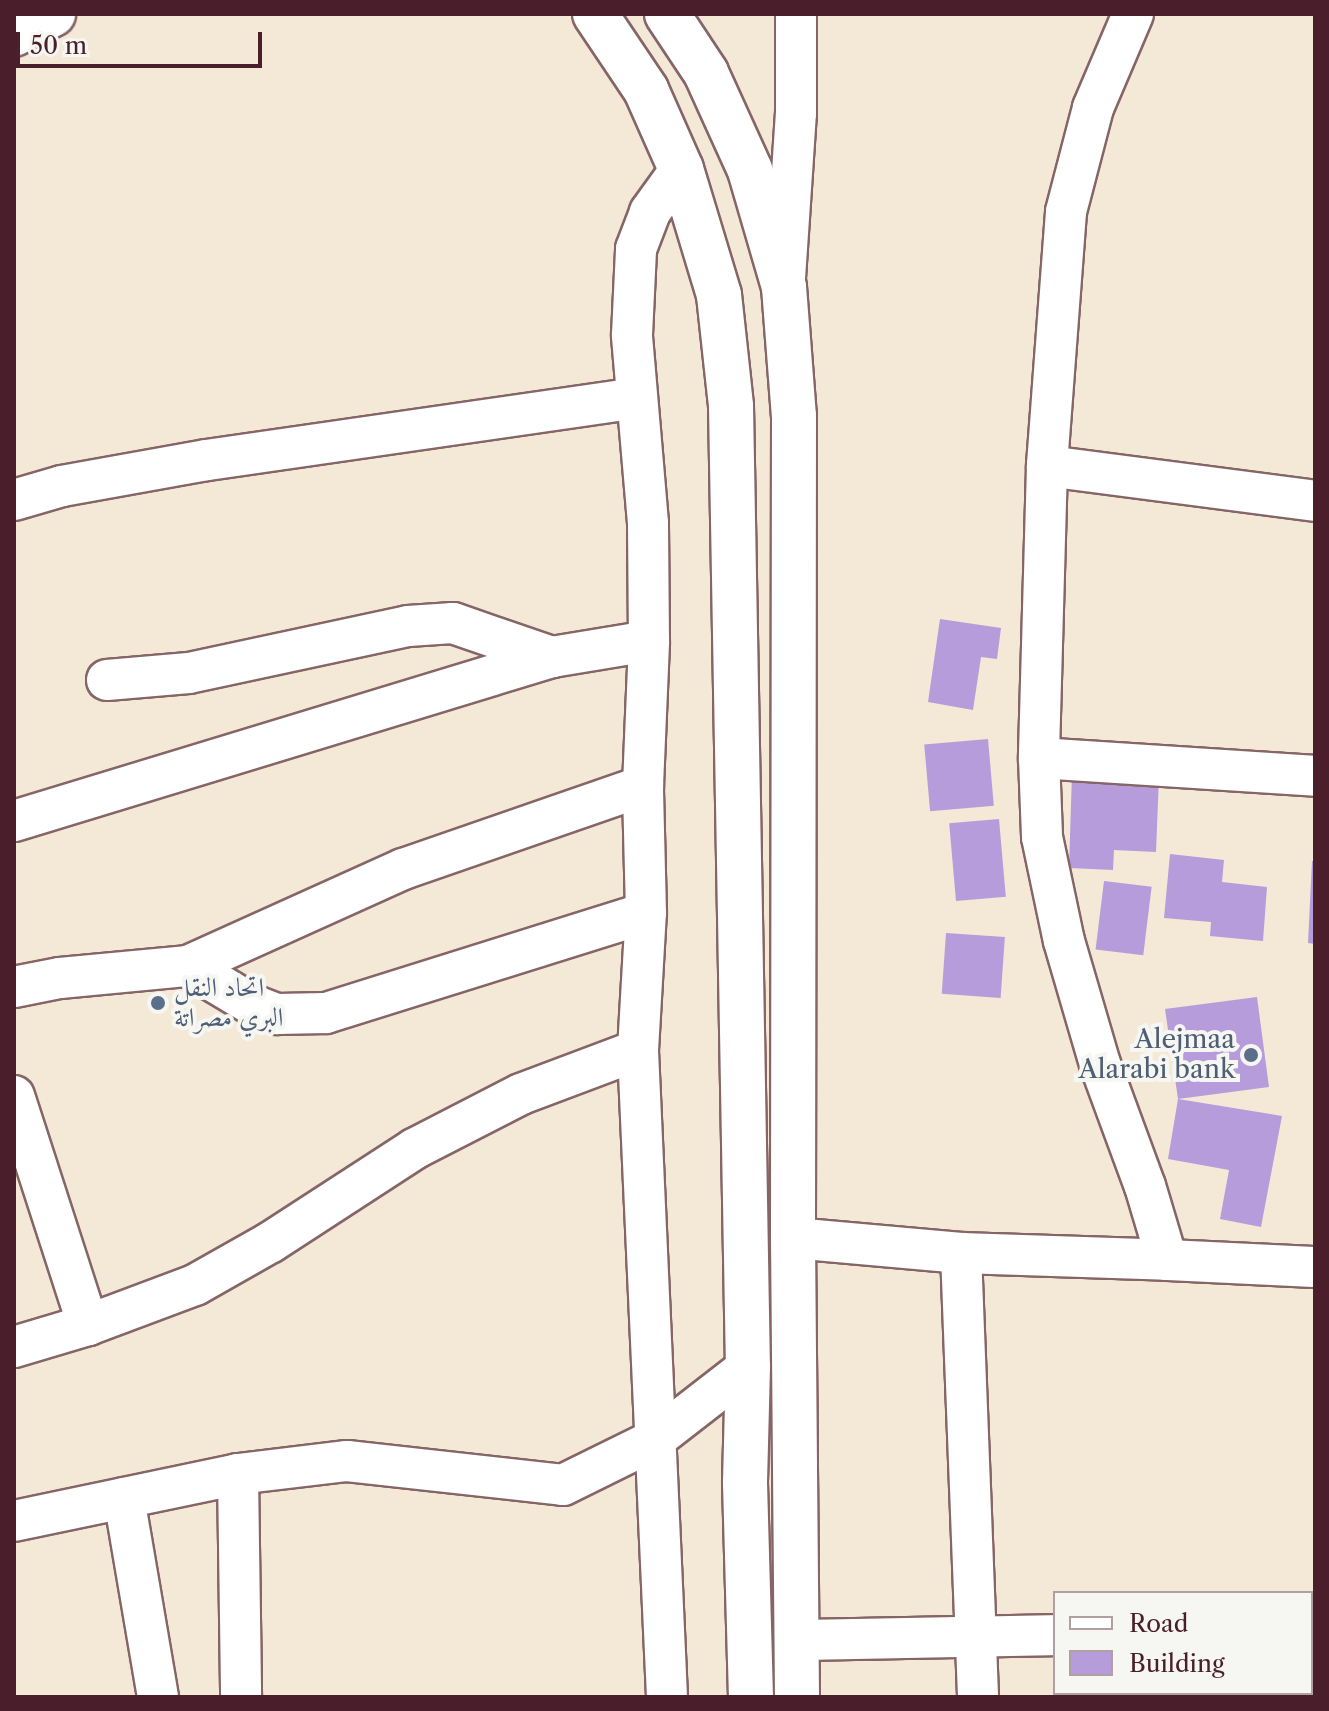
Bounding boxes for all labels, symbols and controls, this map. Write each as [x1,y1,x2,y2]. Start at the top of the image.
scale bar [20,16,266,66]
text: 50 m [30,31,87,60]
place label: اتحاد النقل البري مصراتة [174,972,283,1034]
marker: اتحاد النقل البري مصراتة [149,994,167,1012]
place label: Alejmaa Alarabi bank [1079,1024,1235,1086]
marker: Alejmaa Alarabi bank [1242,1046,1260,1064]
legend [1053,1591,1313,1695]
text: Road [1129,1609,1188,1638]
text: Building [1129,1649,1225,1678]

